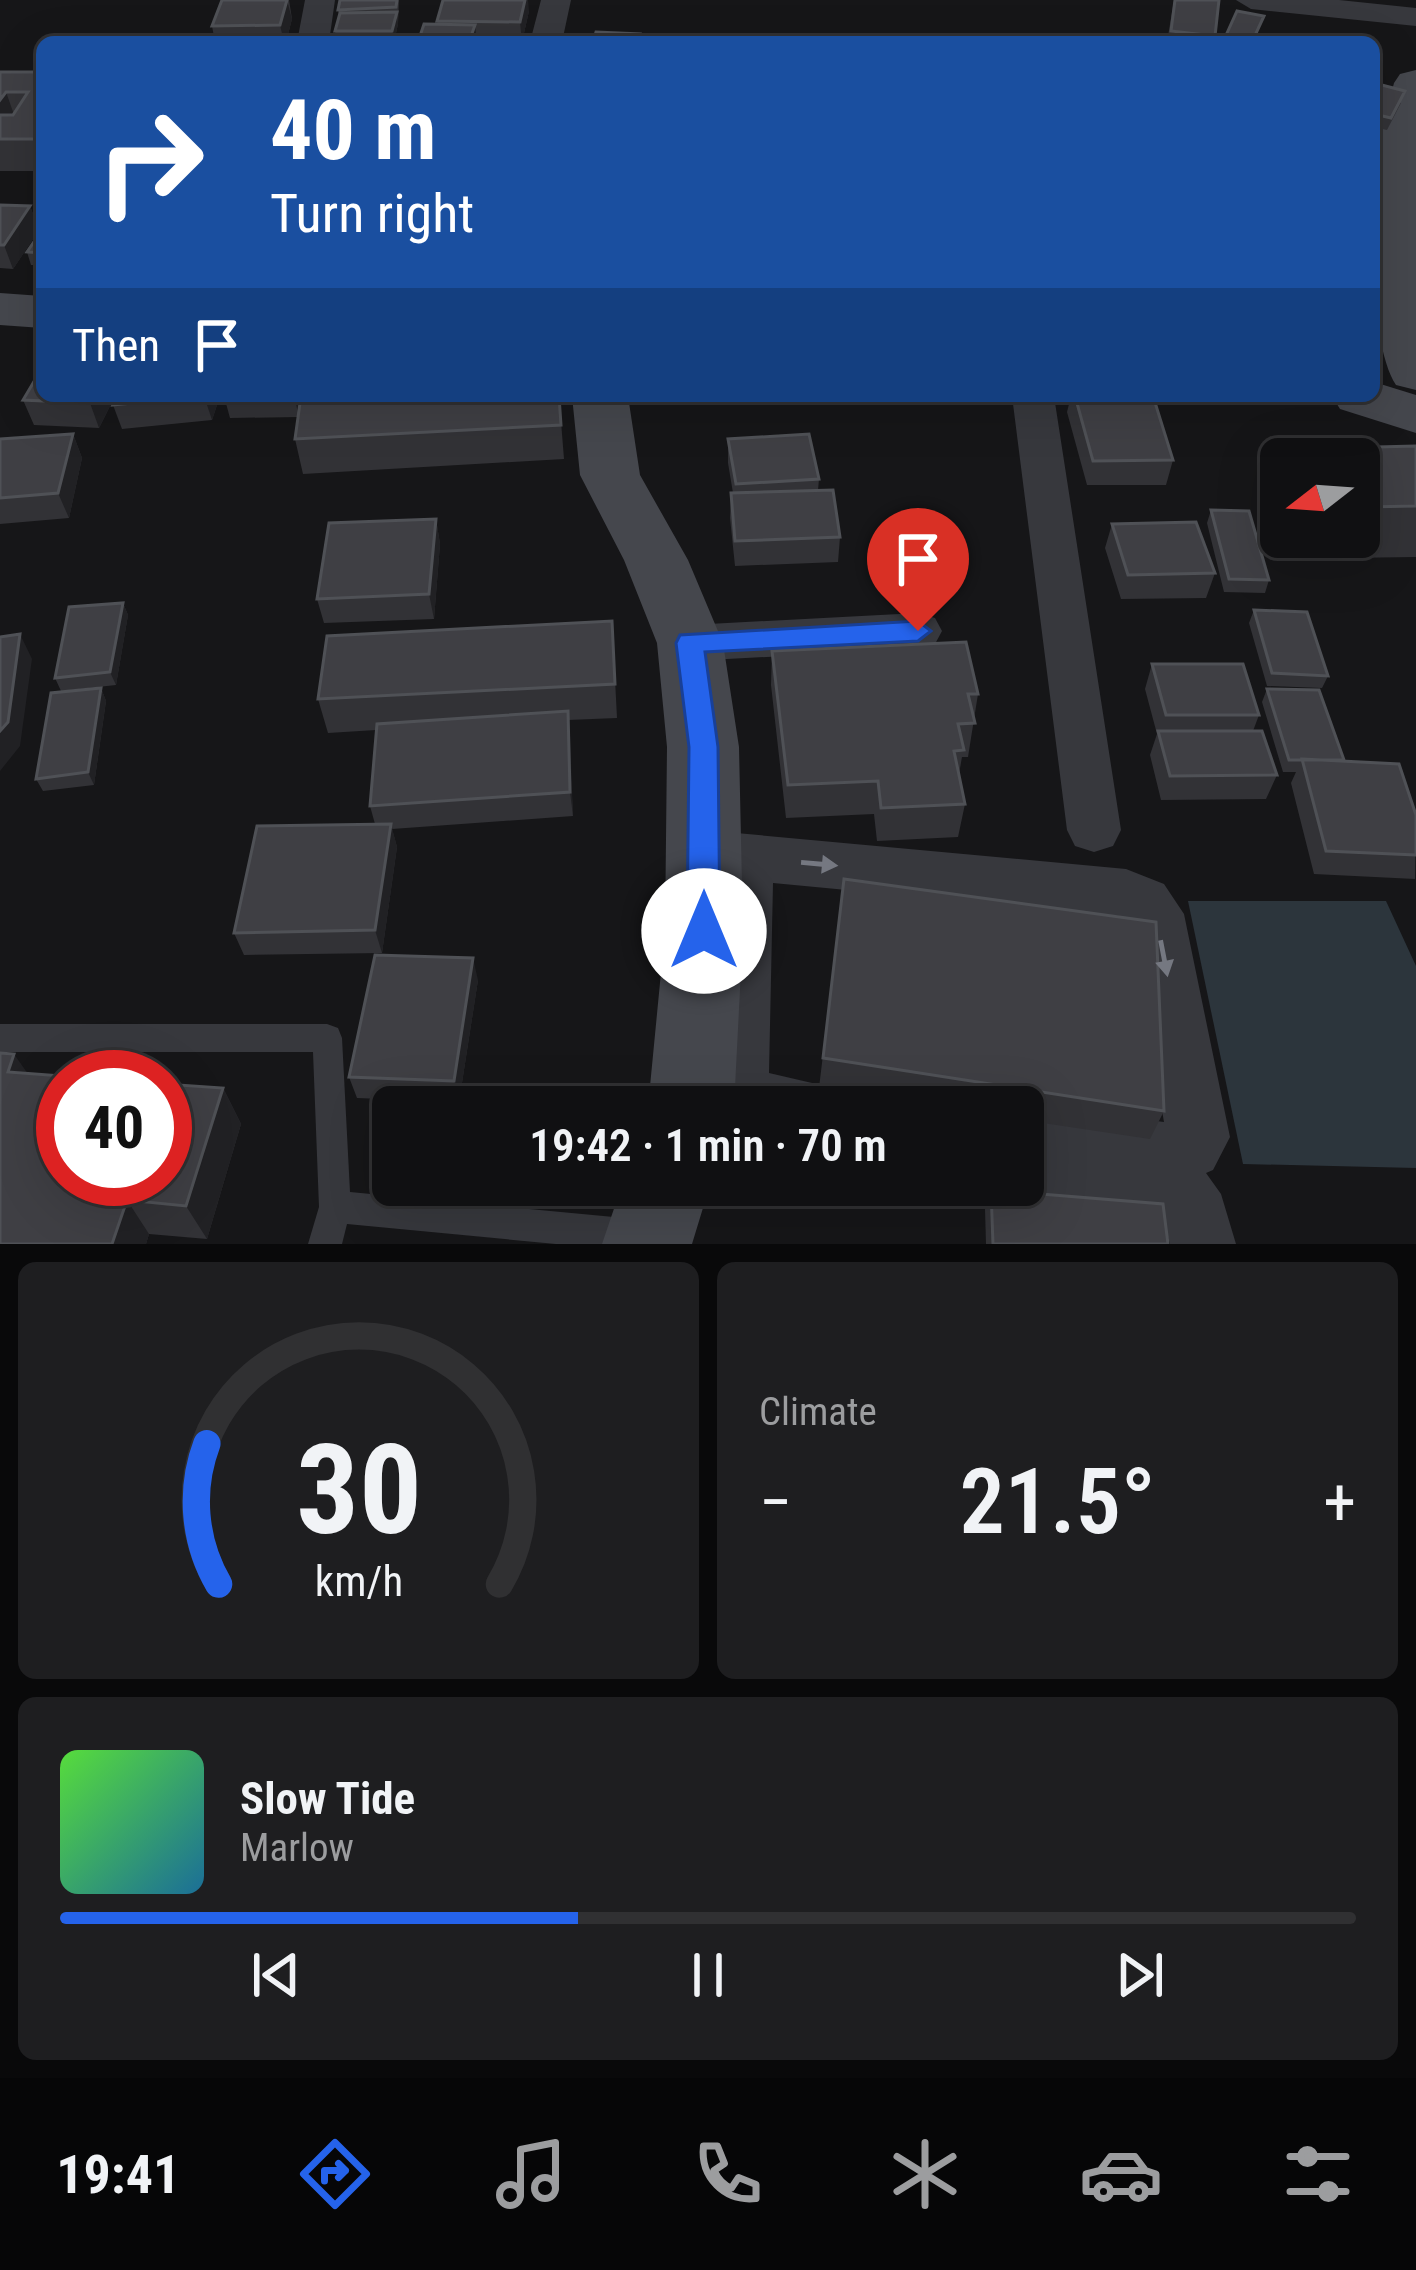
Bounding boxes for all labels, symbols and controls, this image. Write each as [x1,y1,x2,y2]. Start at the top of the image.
text: 40 m [270,81,437,180]
icon: right [72,84,228,240]
text: Turn right [270,182,474,245]
icon: arrive [184,312,250,378]
text: Then [72,319,160,372]
north arrow [1260,438,1380,558]
map controls [1260,438,1380,558]
pin [867,508,969,631]
icon: arrive [885,526,951,592]
one-way arrow [801,855,838,874]
position arrow [641,868,767,994]
one-way arrow [1155,939,1174,977]
speed limit sign: 40 [36,1050,192,1206]
text: 19:42 · 1 min · 70 m [529,1119,887,1172]
text: Climate [759,1389,877,1435]
text: 30 [295,1417,422,1563]
text: 21.5° [960,1450,1156,1555]
text: − [759,1464,792,1541]
text: + [1323,1464,1356,1541]
text: km/h [314,1555,403,1605]
text: Slow Tide [240,1772,415,1825]
text: Marlow [240,1825,354,1871]
icon: previous [243,1942,309,2008]
icon: pause [675,1942,741,2008]
icon: next [1107,1942,1173,2008]
icon: directions [293,2132,377,2216]
icon: music [489,2132,573,2216]
icon: phone [686,2132,770,2216]
icon: climate [883,2132,967,2216]
icon: car [1079,2132,1163,2216]
icon: filters [1276,2132,1360,2216]
text: 19:41 [56,2143,180,2206]

